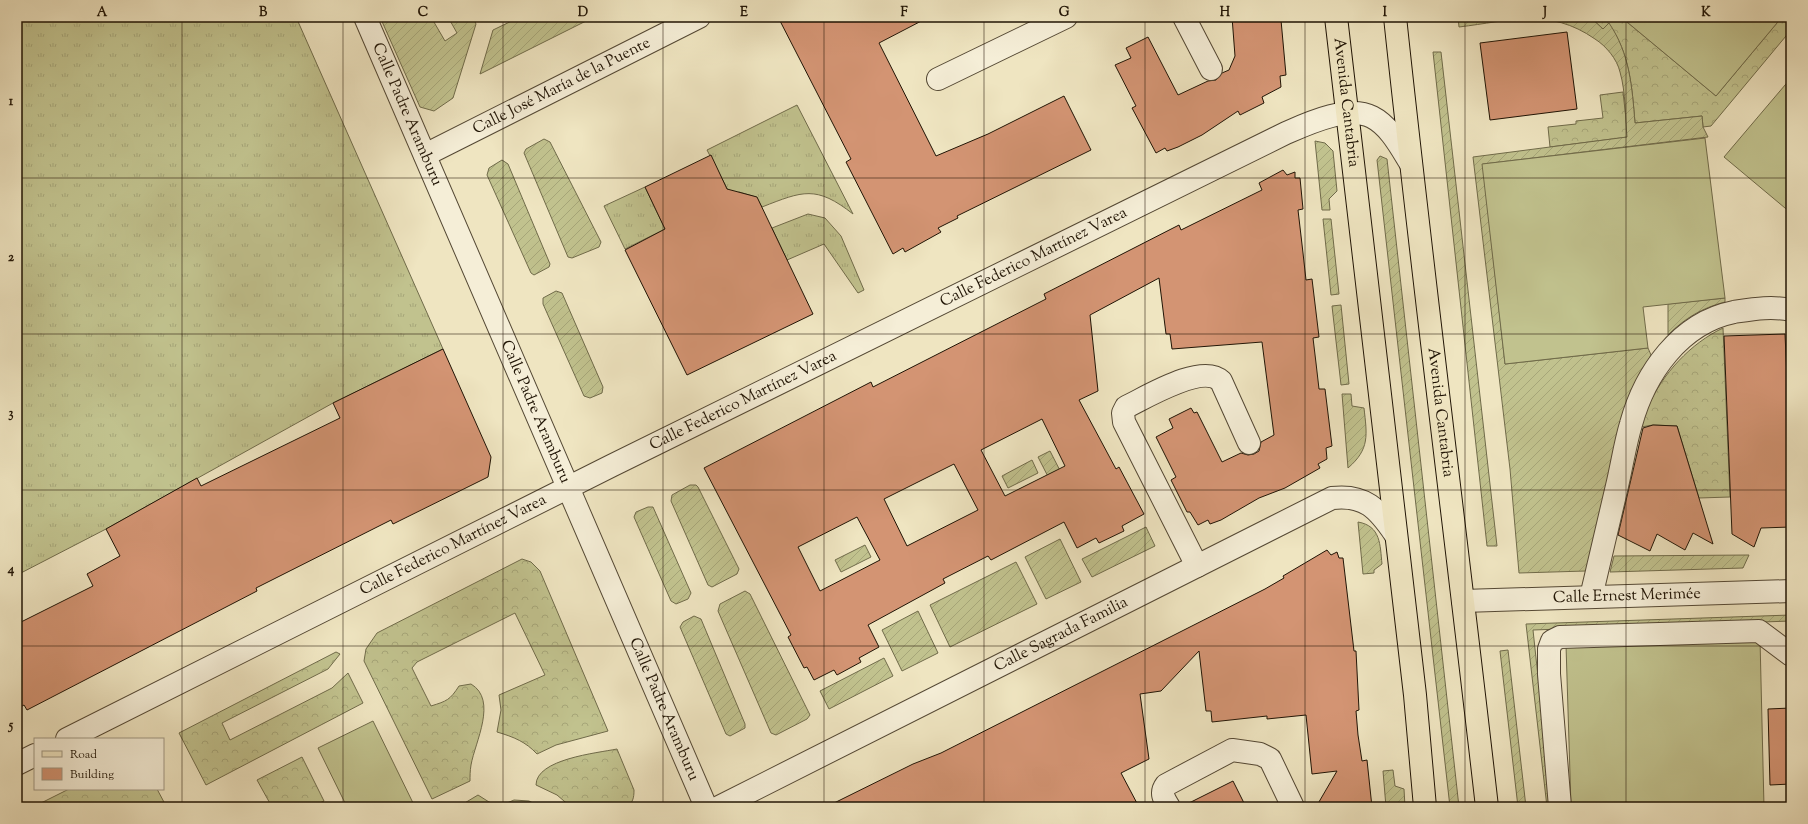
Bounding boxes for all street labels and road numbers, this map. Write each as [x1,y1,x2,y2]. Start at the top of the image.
street label: Calle José María de la Puente [469,32,655,141]
street label: Avenida Cantabria [1327,36,1365,169]
street label: Calle Padre Aramburu [366,39,448,190]
street label: Calle Federico Martínez Varea [936,201,1132,313]
street label: Calle Padre Aramburu [494,337,576,487]
street label: Calle Federico Martínez Varea [646,345,841,457]
street label: Avenida Cantabria [1421,346,1459,479]
street label: Calle Federico Martínez Varea [356,488,551,602]
street label: Calle Ernest Merimée [1553,582,1701,610]
street label: Calle Sagrada Familia [990,591,1133,678]
street label: Calle Padre Aramburu [623,634,705,784]

